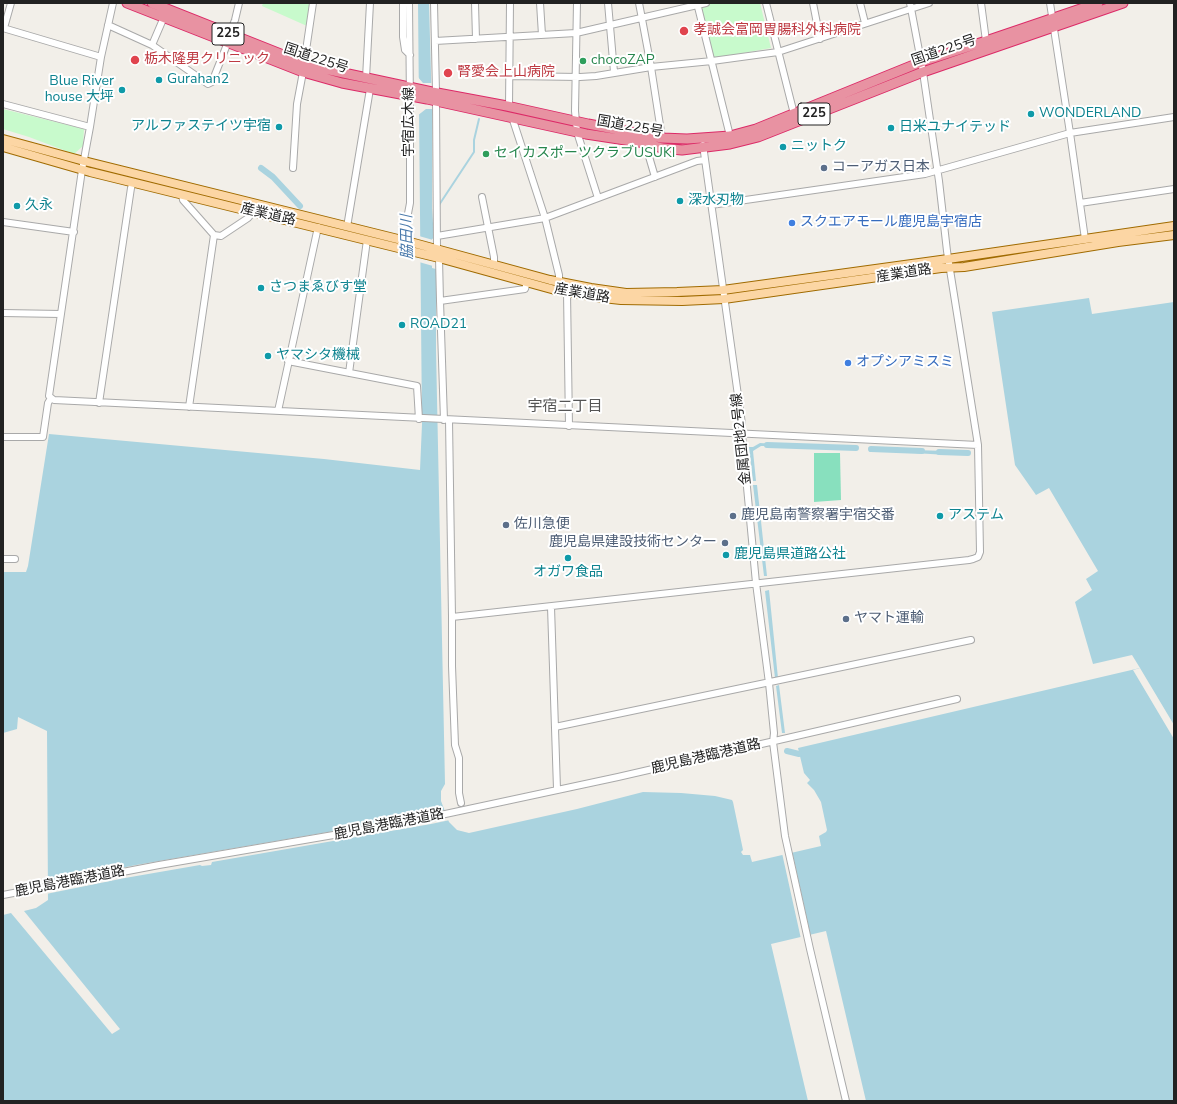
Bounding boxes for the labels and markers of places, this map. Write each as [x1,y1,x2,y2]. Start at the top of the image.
place label: 孝誠会富岡胃腸科外科病院 [693,23,861,39]
marker: 孝誠会富岡胃腸科外科病院 [678,25,690,37]
place label: 栃木隆男クリニック [144,52,270,68]
place label: chocoZAP [591,53,655,69]
marker: 栃木隆男クリニック [129,54,141,66]
marker: chocoZAP [578,56,588,66]
place label: 腎愛会上山病院 [457,65,555,81]
marker: 腎愛会上山病院 [442,67,454,79]
place label: Gurahan2 [167,72,229,88]
place label: Blue River house 大坪 [45,74,114,106]
marker: Gurahan2 [154,75,164,85]
marker: Blue River house 大坪 [117,85,127,95]
place label: WONDERLAND [1039,106,1141,122]
marker: WONDERLAND [1026,109,1036,119]
place label: アルファステイツ宇宿 [131,119,271,135]
place label: 日米ユナイテッド [899,120,1011,136]
marker: アルファステイツ宇宿 [274,122,284,132]
marker: 日米ユナイテッド [886,123,896,133]
place label: ニットク [791,139,847,155]
marker: ニットク [778,142,788,152]
place label: セイカスポーツクラブUSUKI [494,146,675,162]
marker: セイカスポーツクラブUSUKI [481,149,491,159]
place label: コーアガス日本 [832,160,930,176]
marker: コーアガス日本 [819,163,829,173]
place label: 深水刃物 [688,193,744,209]
marker: 深水刃物 [675,196,685,206]
place label: 久永 [25,198,53,214]
marker: 久永 [12,201,22,211]
place label: スクエアモール鹿児島宇宿店 [800,215,982,231]
marker: スクエアモール鹿児島宇宿店 [787,218,797,228]
place label: さつまゑびす堂 [269,280,367,296]
marker: さつまゑびす堂 [256,283,266,293]
place label: ROAD21 [410,317,467,333]
marker: ROAD21 [397,320,407,330]
place label: ヤマシタ機械 [276,348,360,364]
marker: ヤマシタ機械 [263,351,273,361]
place label: オプシアミスミ [856,355,954,371]
marker: オプシアミスミ [843,358,853,368]
place label: 鹿児島南警察署宇宿交番 [741,508,895,524]
place label: アステム [948,508,1004,524]
marker: 鹿児島南警察署宇宿交番 [728,511,738,521]
marker: アステム [935,511,945,521]
place label: 佐川急便 [514,517,570,533]
marker: 佐川急便 [501,520,511,530]
place label: 鹿児島県建設技術センター [549,535,717,551]
marker: 鹿児島県建設技術センター [720,538,730,548]
place label: 鹿児島県道路公社 [734,547,846,563]
marker: 鹿児島県道路公社 [721,550,731,560]
marker: オガワ食品 [563,553,573,563]
place label: オガワ食品 [533,565,603,581]
place label: ヤマト運輸 [854,611,924,627]
marker: ヤマト運輸 [841,614,851,624]

